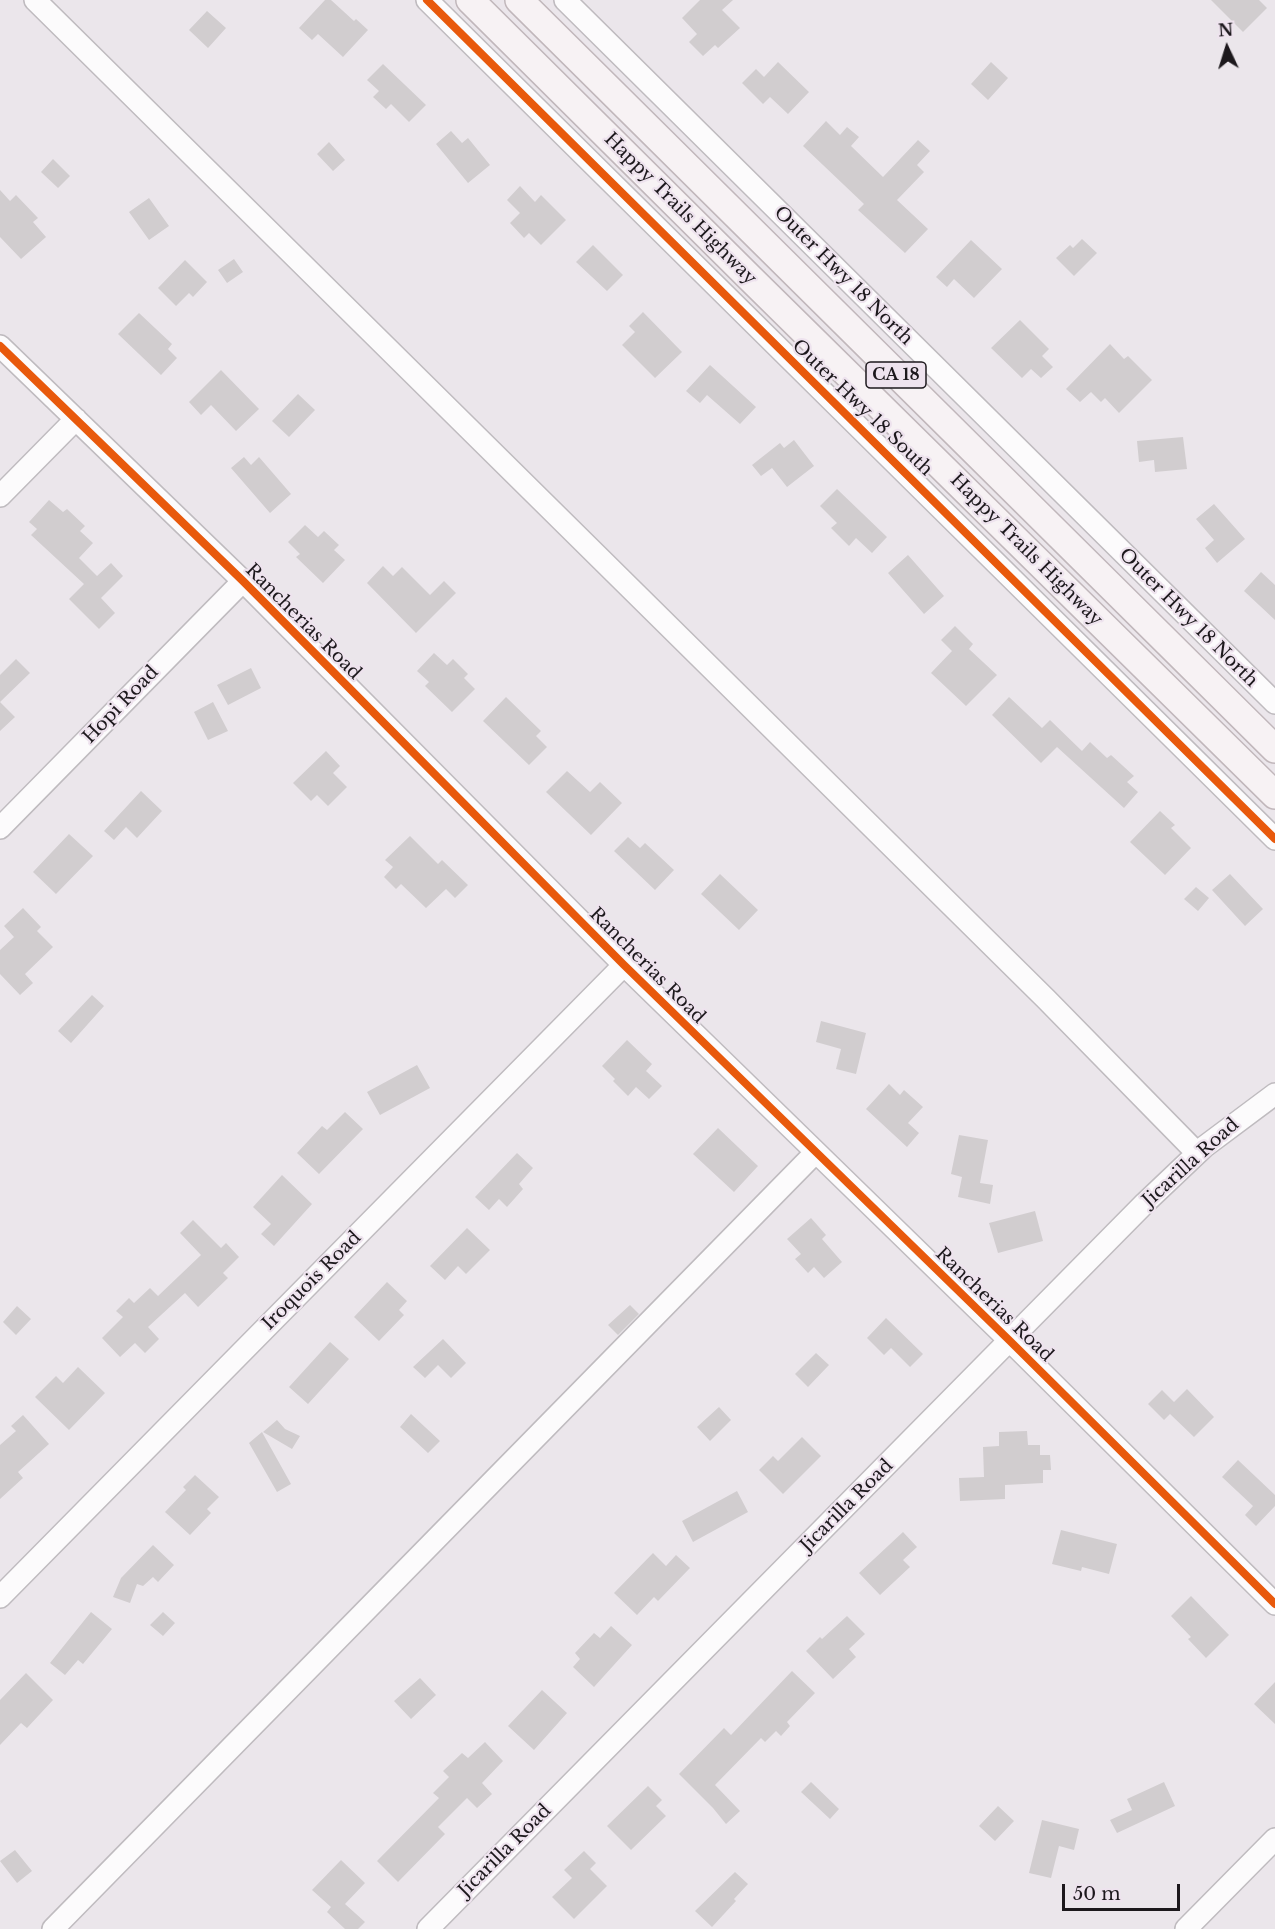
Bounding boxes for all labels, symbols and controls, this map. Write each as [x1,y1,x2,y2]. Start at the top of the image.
north arrow [1197,18,1257,78]
text: N [1218,20,1234,41]
street label: Happy Trails Highway [599,128,761,290]
street label: Outer Hwy 18 North [769,202,917,350]
street label: Outer Hwy 18 South [787,335,937,481]
road number: CA 18 [866,362,926,388]
street label: Happy Trails Highway [945,469,1107,631]
street label: Outer Hwy 18 North [1114,544,1262,692]
street label: Rancherias Road [241,560,365,684]
street label: Hopi Road [79,662,163,748]
street label: Rancherias Road [585,904,709,1028]
street label: Jicarilla Road [1138,1114,1244,1212]
street label: Iroquois Road [258,1227,366,1335]
street label: Rancherias Road [931,1243,1057,1367]
street label: Jicarilla Road [796,1455,898,1557]
street label: Jicarilla Road [454,1800,556,1902]
scale bar [1065,1872,1184,1910]
text: 50 m [1073,1883,1121,1905]

